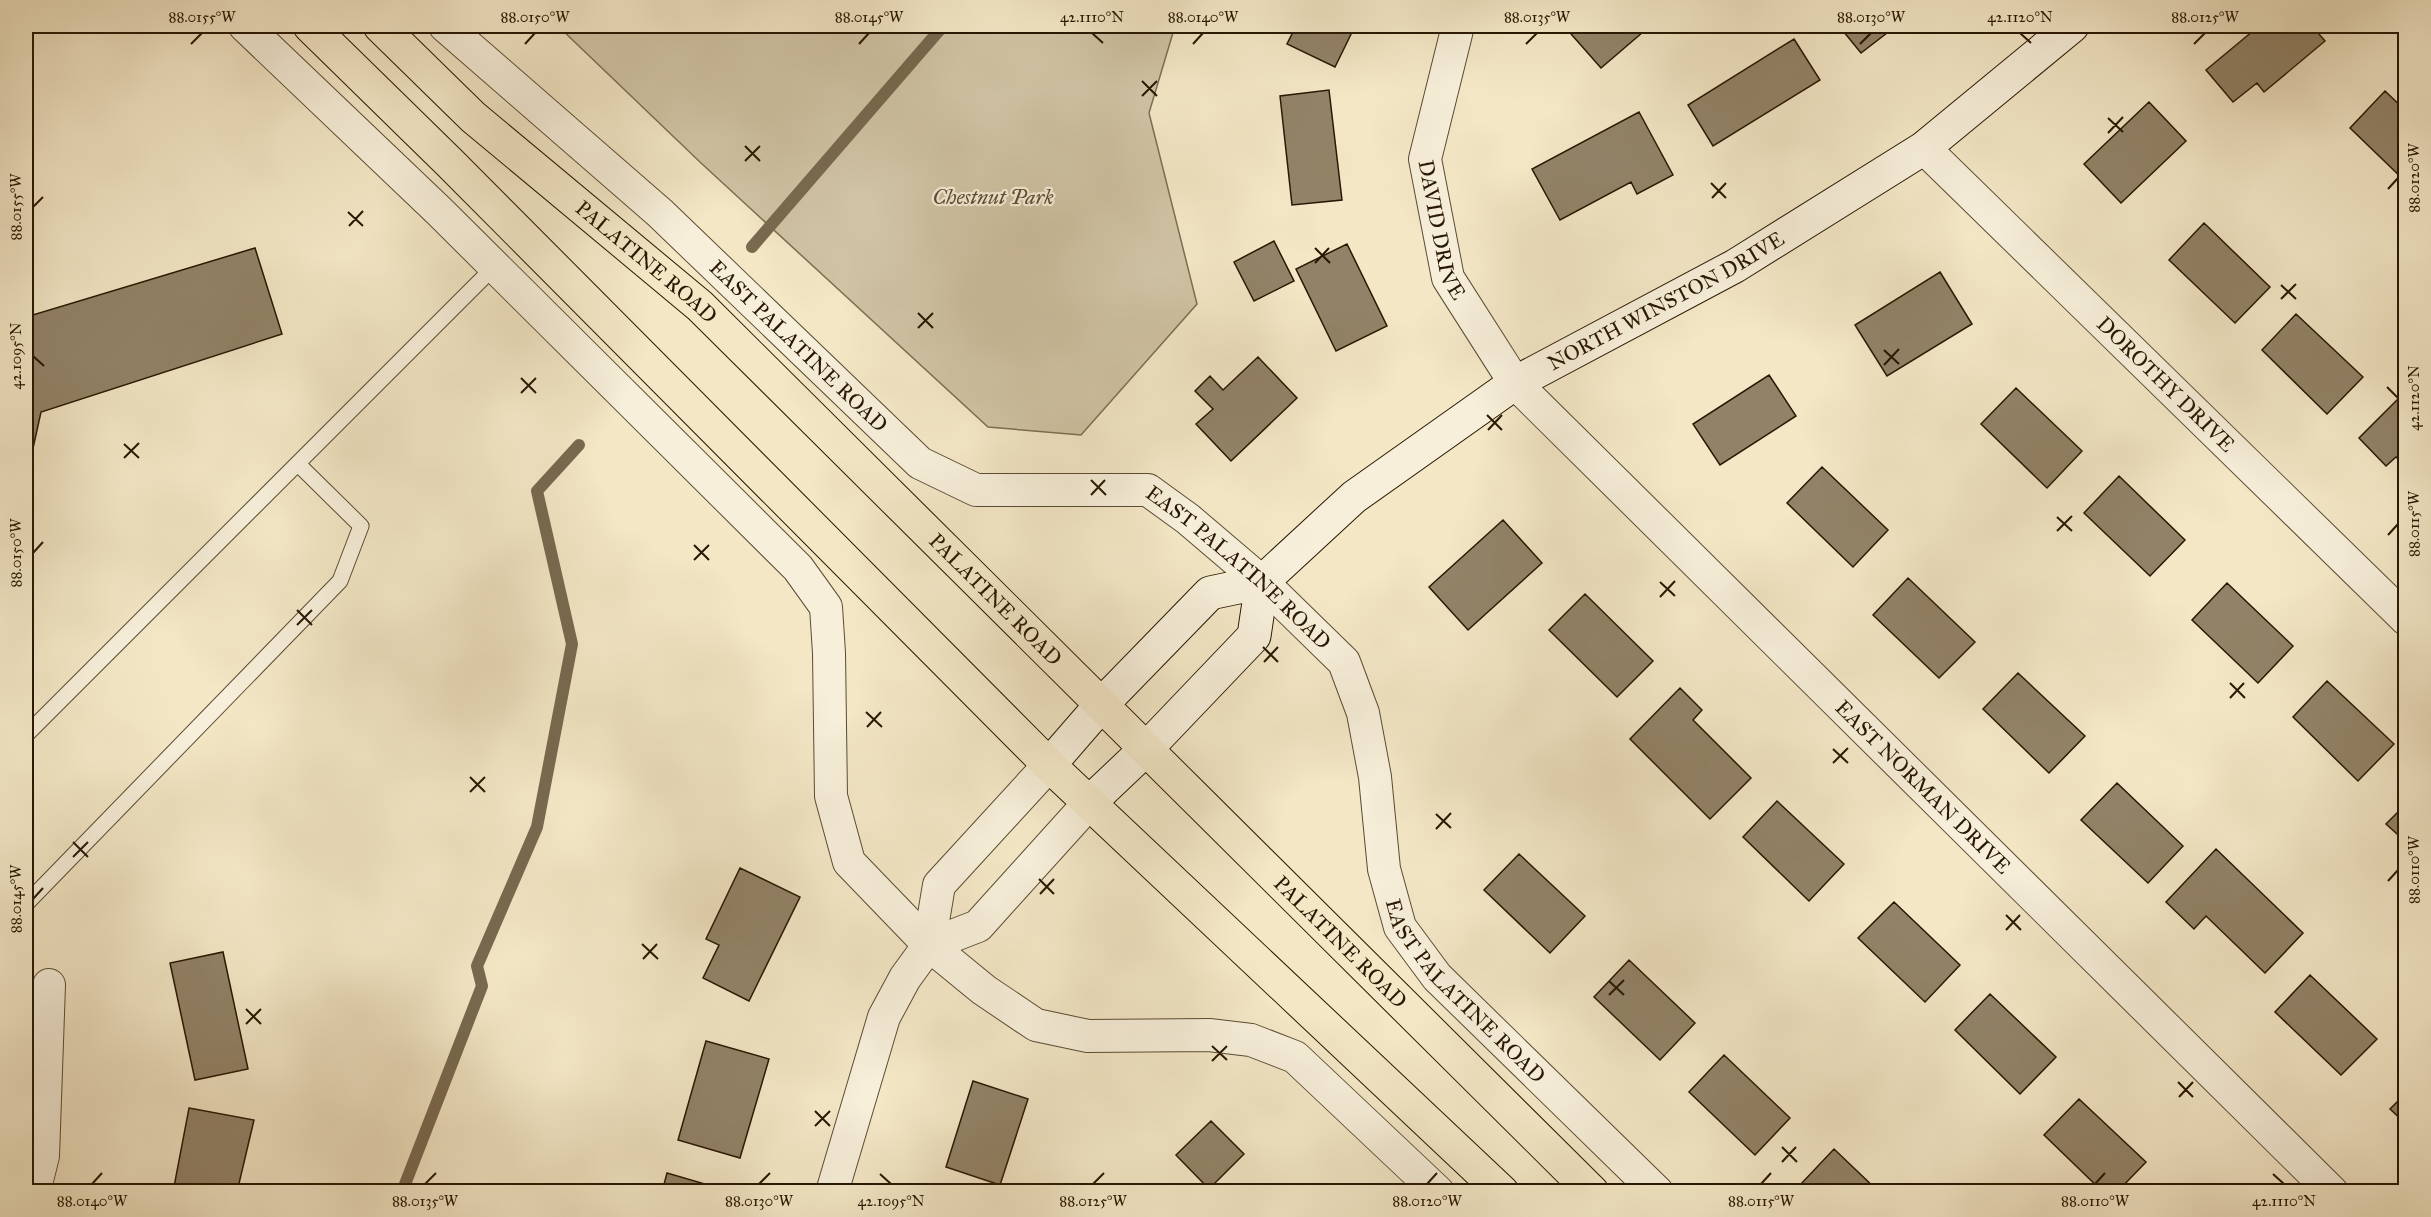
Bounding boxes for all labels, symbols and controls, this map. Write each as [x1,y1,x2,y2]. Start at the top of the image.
text: 88.0155°W [168,8,236,26]
text: 88.0150°W [501,8,570,26]
text: 88.0145°W [835,8,904,26]
text: 42.1110°N [1060,8,1124,26]
text: 88.0140°W [1168,8,1239,26]
text: 88.0135°W [1504,8,1571,26]
text: 88.0130°W [1837,8,1906,26]
text: 42.1120°N [1987,8,2053,26]
text: 88.0125°W [2171,8,2240,26]
text: 88.0120°W [2405,143,2423,213]
street label: DAVID DRIVE [1412,158,1472,305]
text: 88.0155°W [7,173,25,241]
park label: Chestnut Park [932,184,1054,210]
street label: PALATINE ROAD [570,195,723,329]
street label: NORTH WINSTON DRIVE [1543,226,1789,376]
street label: EAST PALATINE ROAD [704,255,893,438]
street label: DOROTHY DRIVE [2091,311,2240,457]
text: 42.1095°N [7,322,25,389]
text: 42.1120°N [2405,365,2423,431]
street label: EAST PALATINE ROAD [1141,480,1336,655]
text: 88.0115°W [2405,490,2423,557]
text: 88.0150°W [7,518,25,587]
street label: PALATINE ROAD [924,528,1067,671]
street label: EAST NORMAN DRIVE [1830,695,2016,879]
text: 88.0110°W [2405,835,2423,904]
text: 88.0145°W [7,864,25,933]
street label: PALATINE ROAD [1268,870,1412,1014]
street label: EAST PALATINE ROAD [1380,896,1551,1089]
text: 88.0140°W [57,1192,128,1210]
text: 88.0135°W [392,1192,459,1210]
text: 88.0130°W [725,1192,794,1210]
text: 42.1095°N [858,1192,925,1210]
text: 88.0125°W [1059,1192,1128,1210]
text: 88.0120°W [1392,1192,1462,1210]
text: 88.0115°W [1728,1192,1795,1210]
text: 88.0110°W [2061,1192,2130,1210]
text: 42.1110°N [2252,1192,2316,1210]

